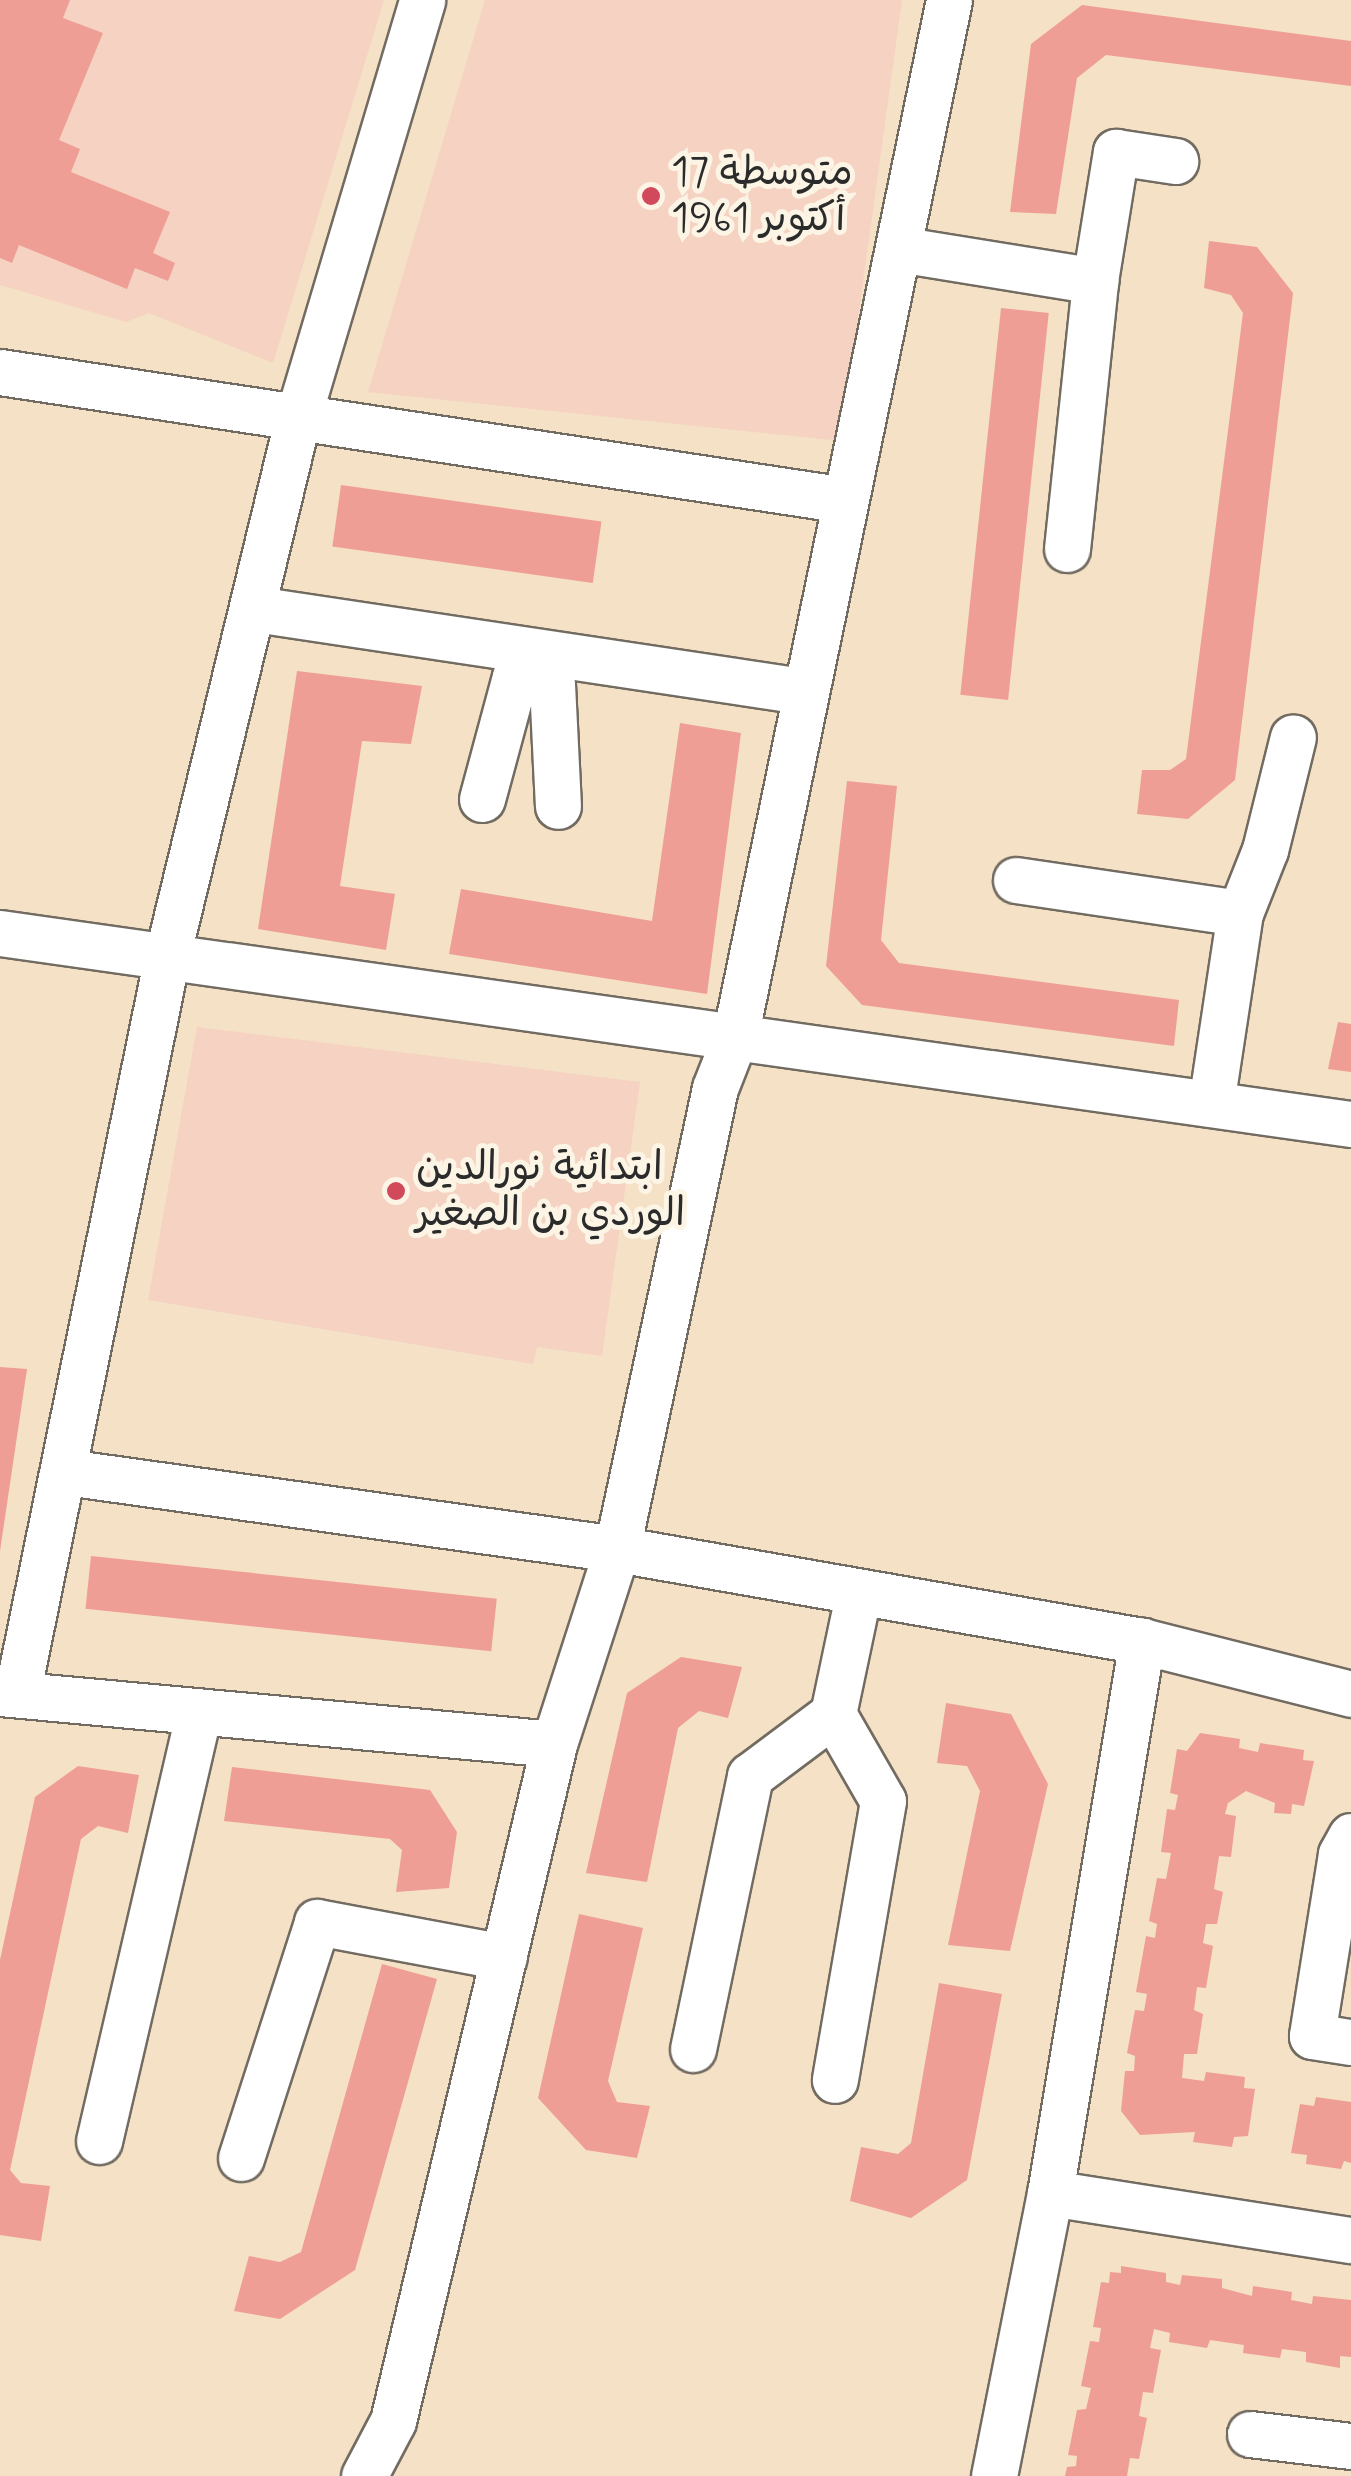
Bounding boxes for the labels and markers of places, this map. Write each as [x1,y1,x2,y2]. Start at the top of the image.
place label: متوسطة 17 أكتوبر 1961 [671,149,853,243]
marker: متوسطة 17 أكتوبر 1961 [640,185,662,207]
place label: ابتدائية نورالدين الوردي بن الصغير [416,1144,685,1238]
marker: ابتدائية نورالدين الوردي بن الصغير [385,1180,407,1202]

